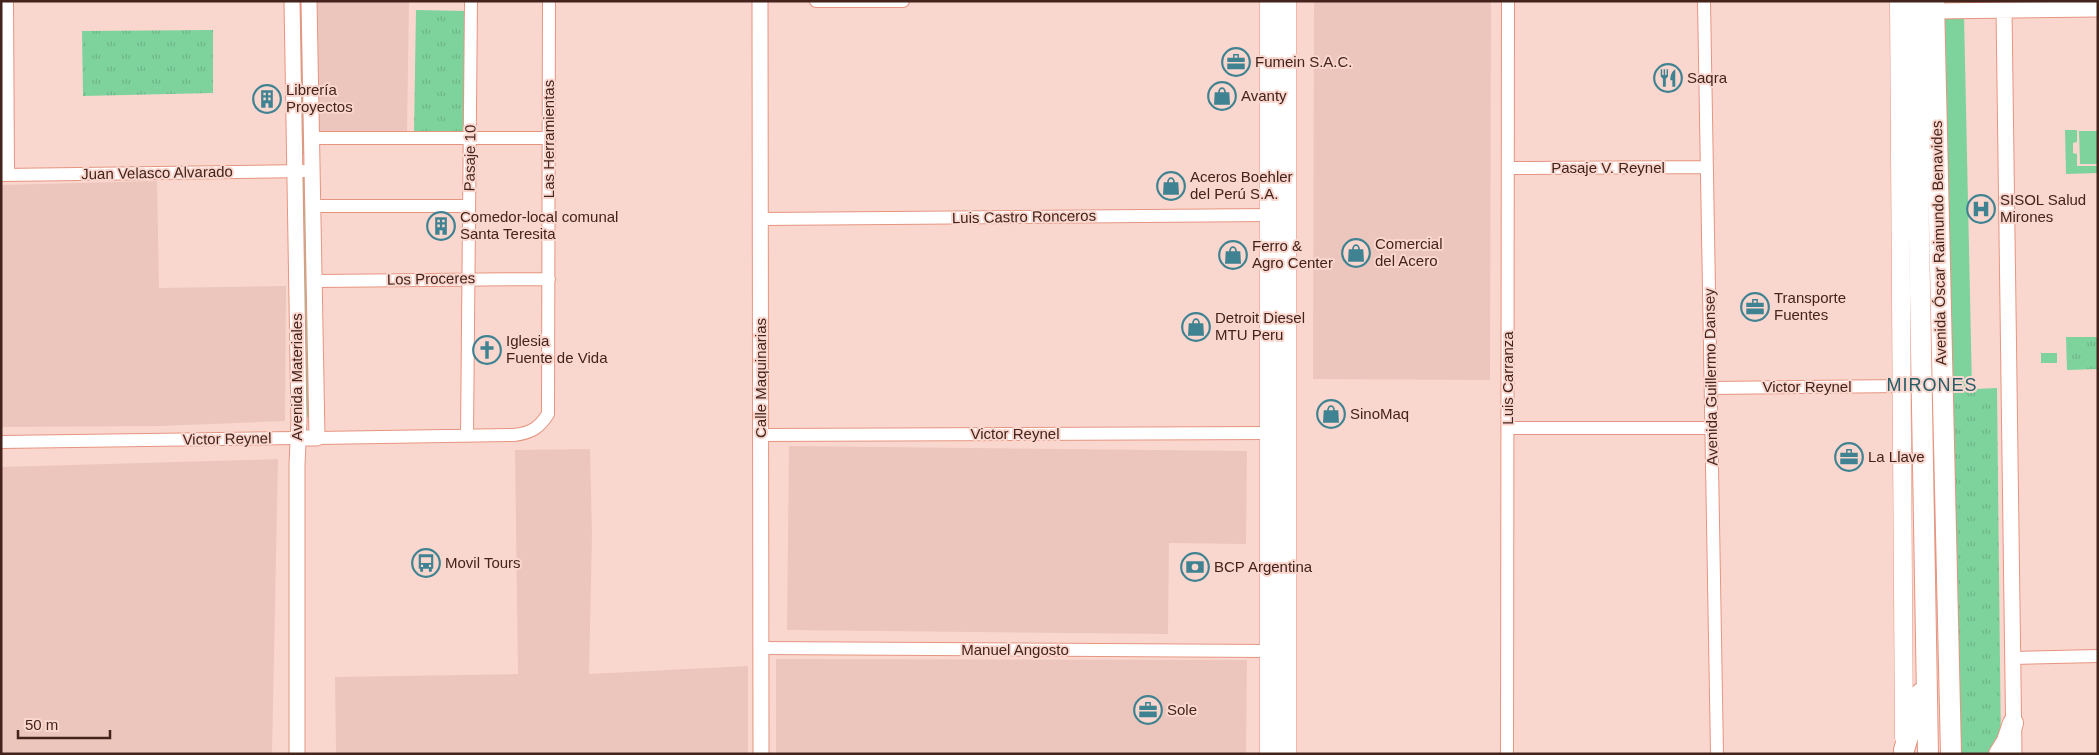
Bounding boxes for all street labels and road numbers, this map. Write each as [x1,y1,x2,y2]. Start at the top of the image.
street label: Las Herramientas [540,80,557,198]
street label: Avenida Óscar Raimundo Benavides [1928,120,1949,366]
street label: Pasaje 10 [460,124,479,191]
street label: Pasaje V. Reynel [1551,159,1665,176]
street label: Juan Velasco Alvarado [81,163,233,182]
street label: Luis Castro Ronceros [952,207,1096,226]
street label: Los Proceres [387,269,475,288]
street label: Avenida Guillermo Dansey [1700,288,1721,466]
street label: Avenida Materiales [288,313,305,441]
street label: Calle Maquinarias [752,318,769,438]
street label: Luis Carranza [1499,331,1516,425]
street label: Victor Reynel [1763,378,1851,395]
street label: Victor Reynel [971,425,1059,442]
street label: Victor Reynel [182,429,272,448]
street label: Manuel Angosto [961,641,1069,658]

